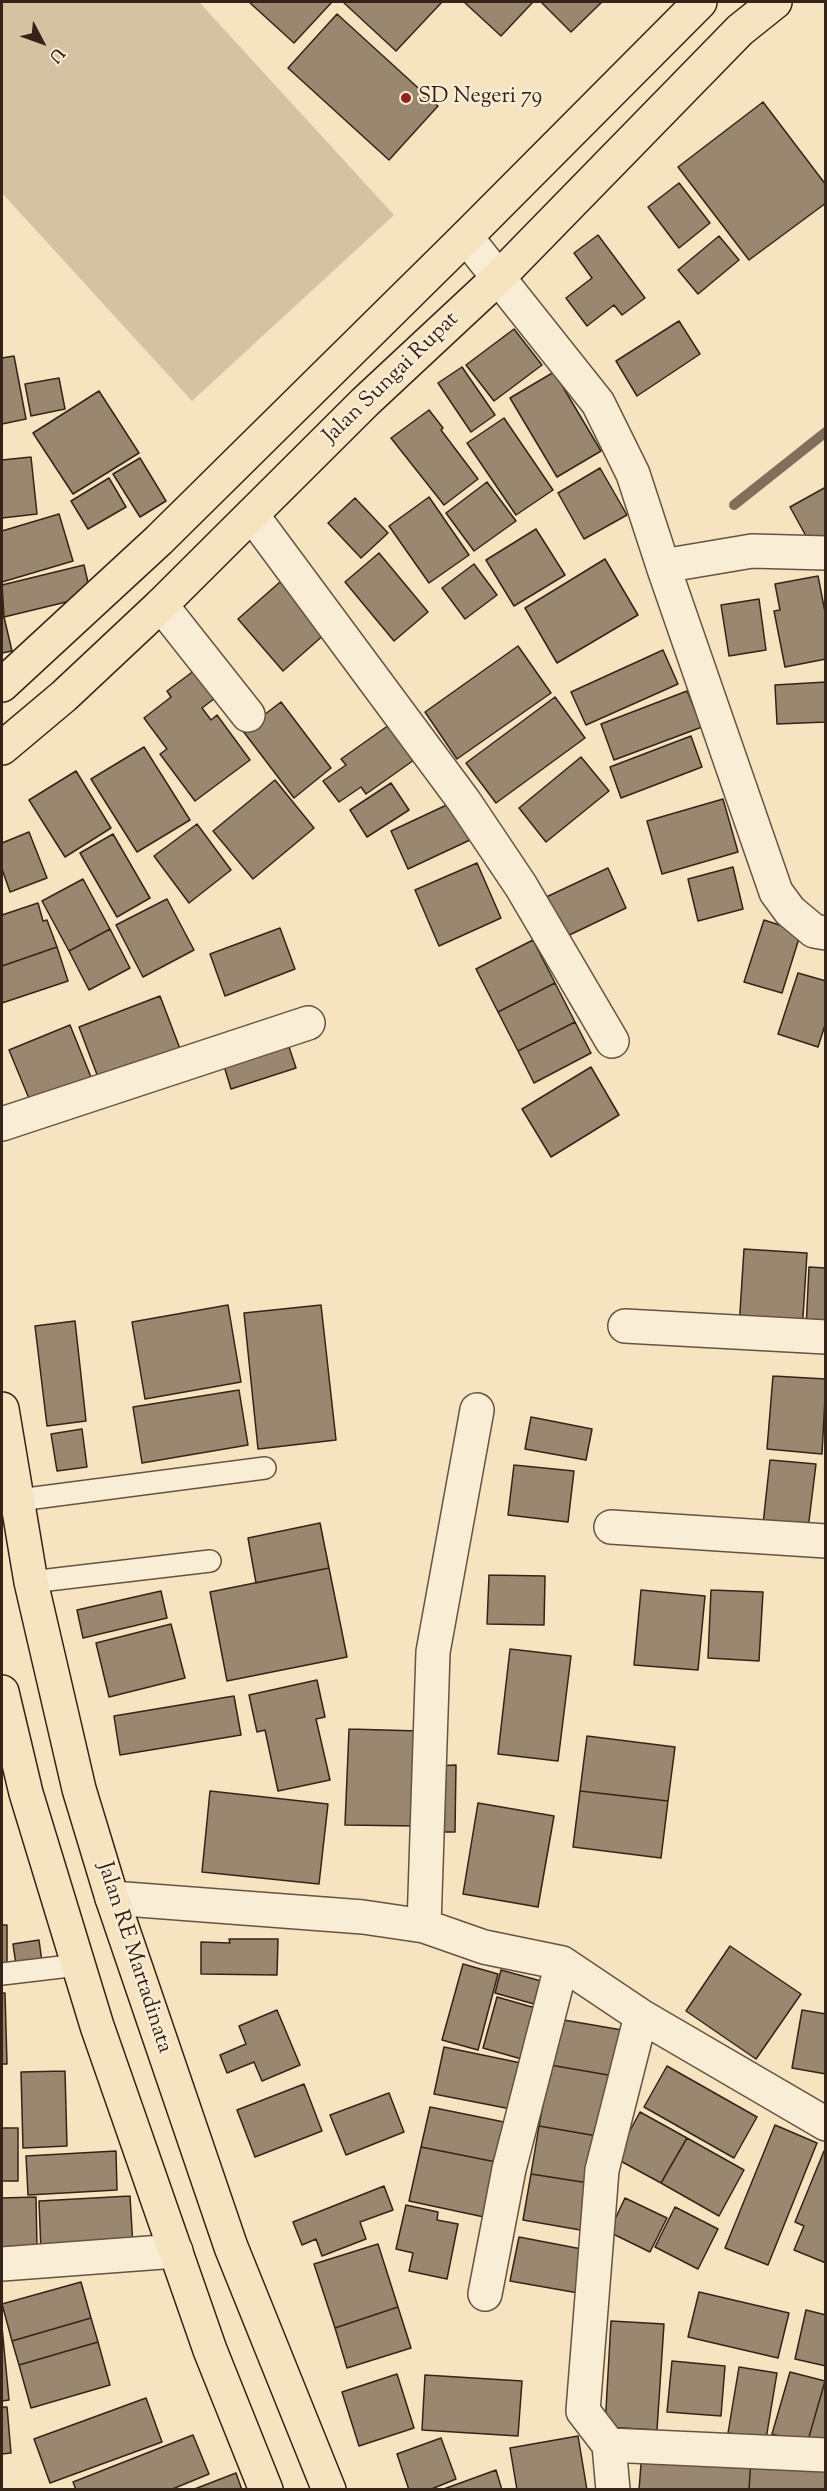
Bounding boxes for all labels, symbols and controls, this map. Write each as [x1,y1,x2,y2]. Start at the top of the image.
north arrow [12,12,72,72]
text: U [43,42,69,67]
place label: SD Negeri 79 [418,85,542,111]
marker: SD Negeri 79 [399,91,413,105]
street label: Jalan Sungai Rupat [319,308,465,450]
street label: Jalan RE Martadinata [90,1859,176,2057]

